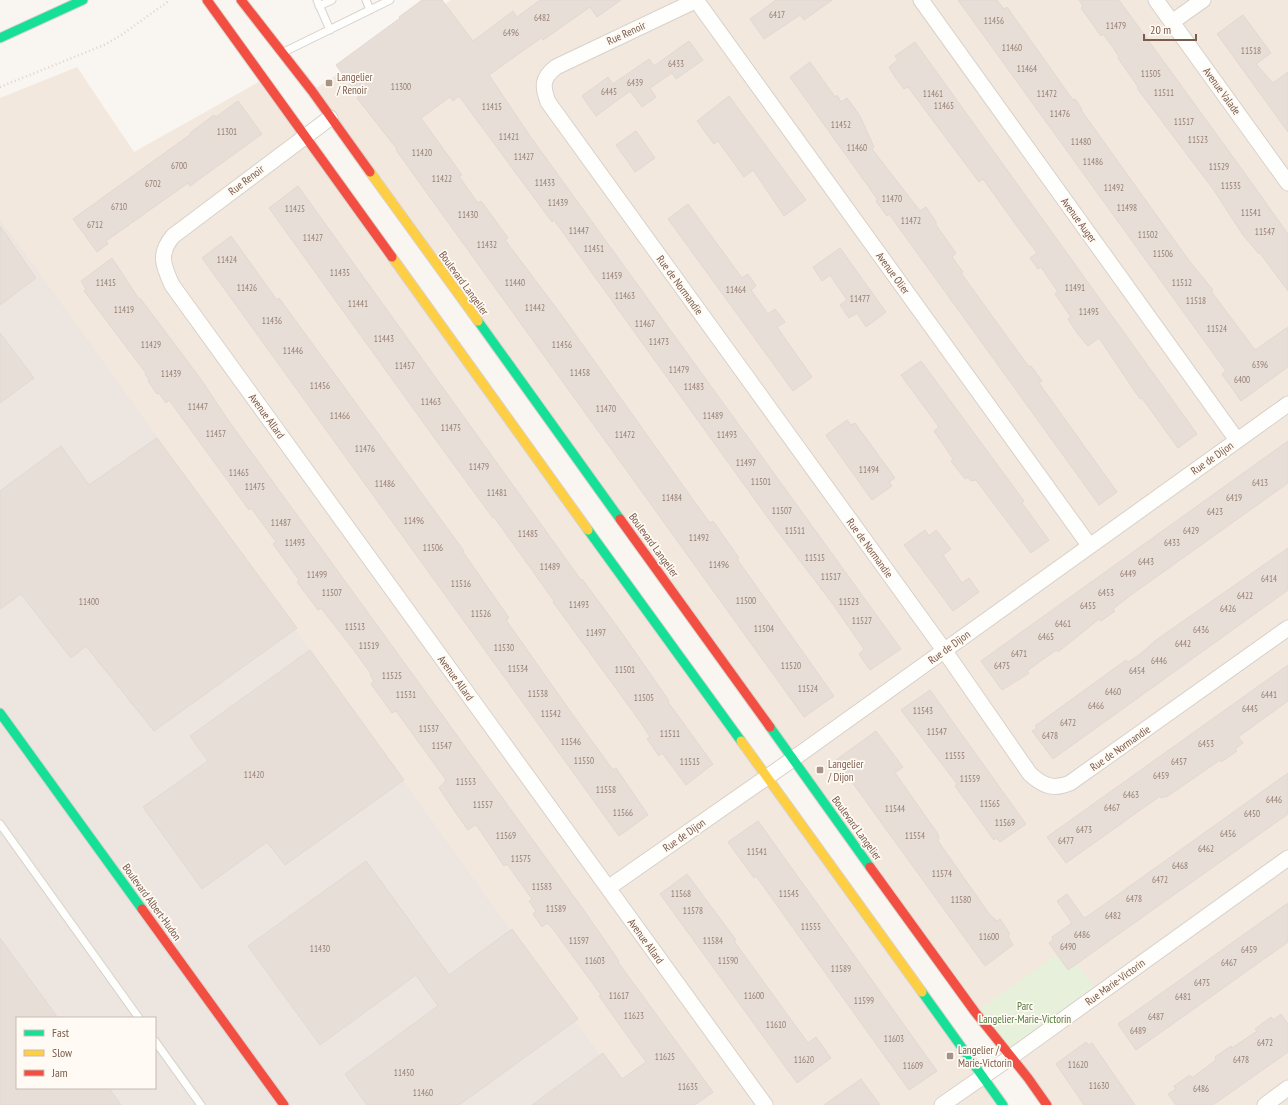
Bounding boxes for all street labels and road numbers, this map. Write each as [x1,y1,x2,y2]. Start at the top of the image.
street label: Rue Renoir [604,18,648,48]
street label: Avenue Valade [1200,65,1244,118]
street label: Rue Renoir [225,162,267,198]
street label: Avenue Auger [1058,195,1100,245]
street label: Boulevard Langelier [436,248,492,318]
street label: Avenue Olier [873,249,913,297]
street label: Rue de Normandie [654,252,707,318]
street label: Avenue Allard [246,391,288,441]
street label: Rue de Dijon [1188,438,1236,478]
street label: Boulevard Langelier [626,510,682,580]
street label: Rue de Normandie [844,515,897,581]
street label: Rue de Dijon [925,627,973,667]
street label: Avenue Allard [435,653,477,703]
street label: Rue de Normandie [1087,722,1153,774]
street label: Boulevard Langelier [829,793,885,863]
street label: Rue de Dijon [660,815,708,855]
street label: Boulevard Albert-Hudon [119,861,185,943]
street label: Avenue Allard [625,916,667,966]
street label: Rue Marie-Victorin [1082,955,1148,1008]

